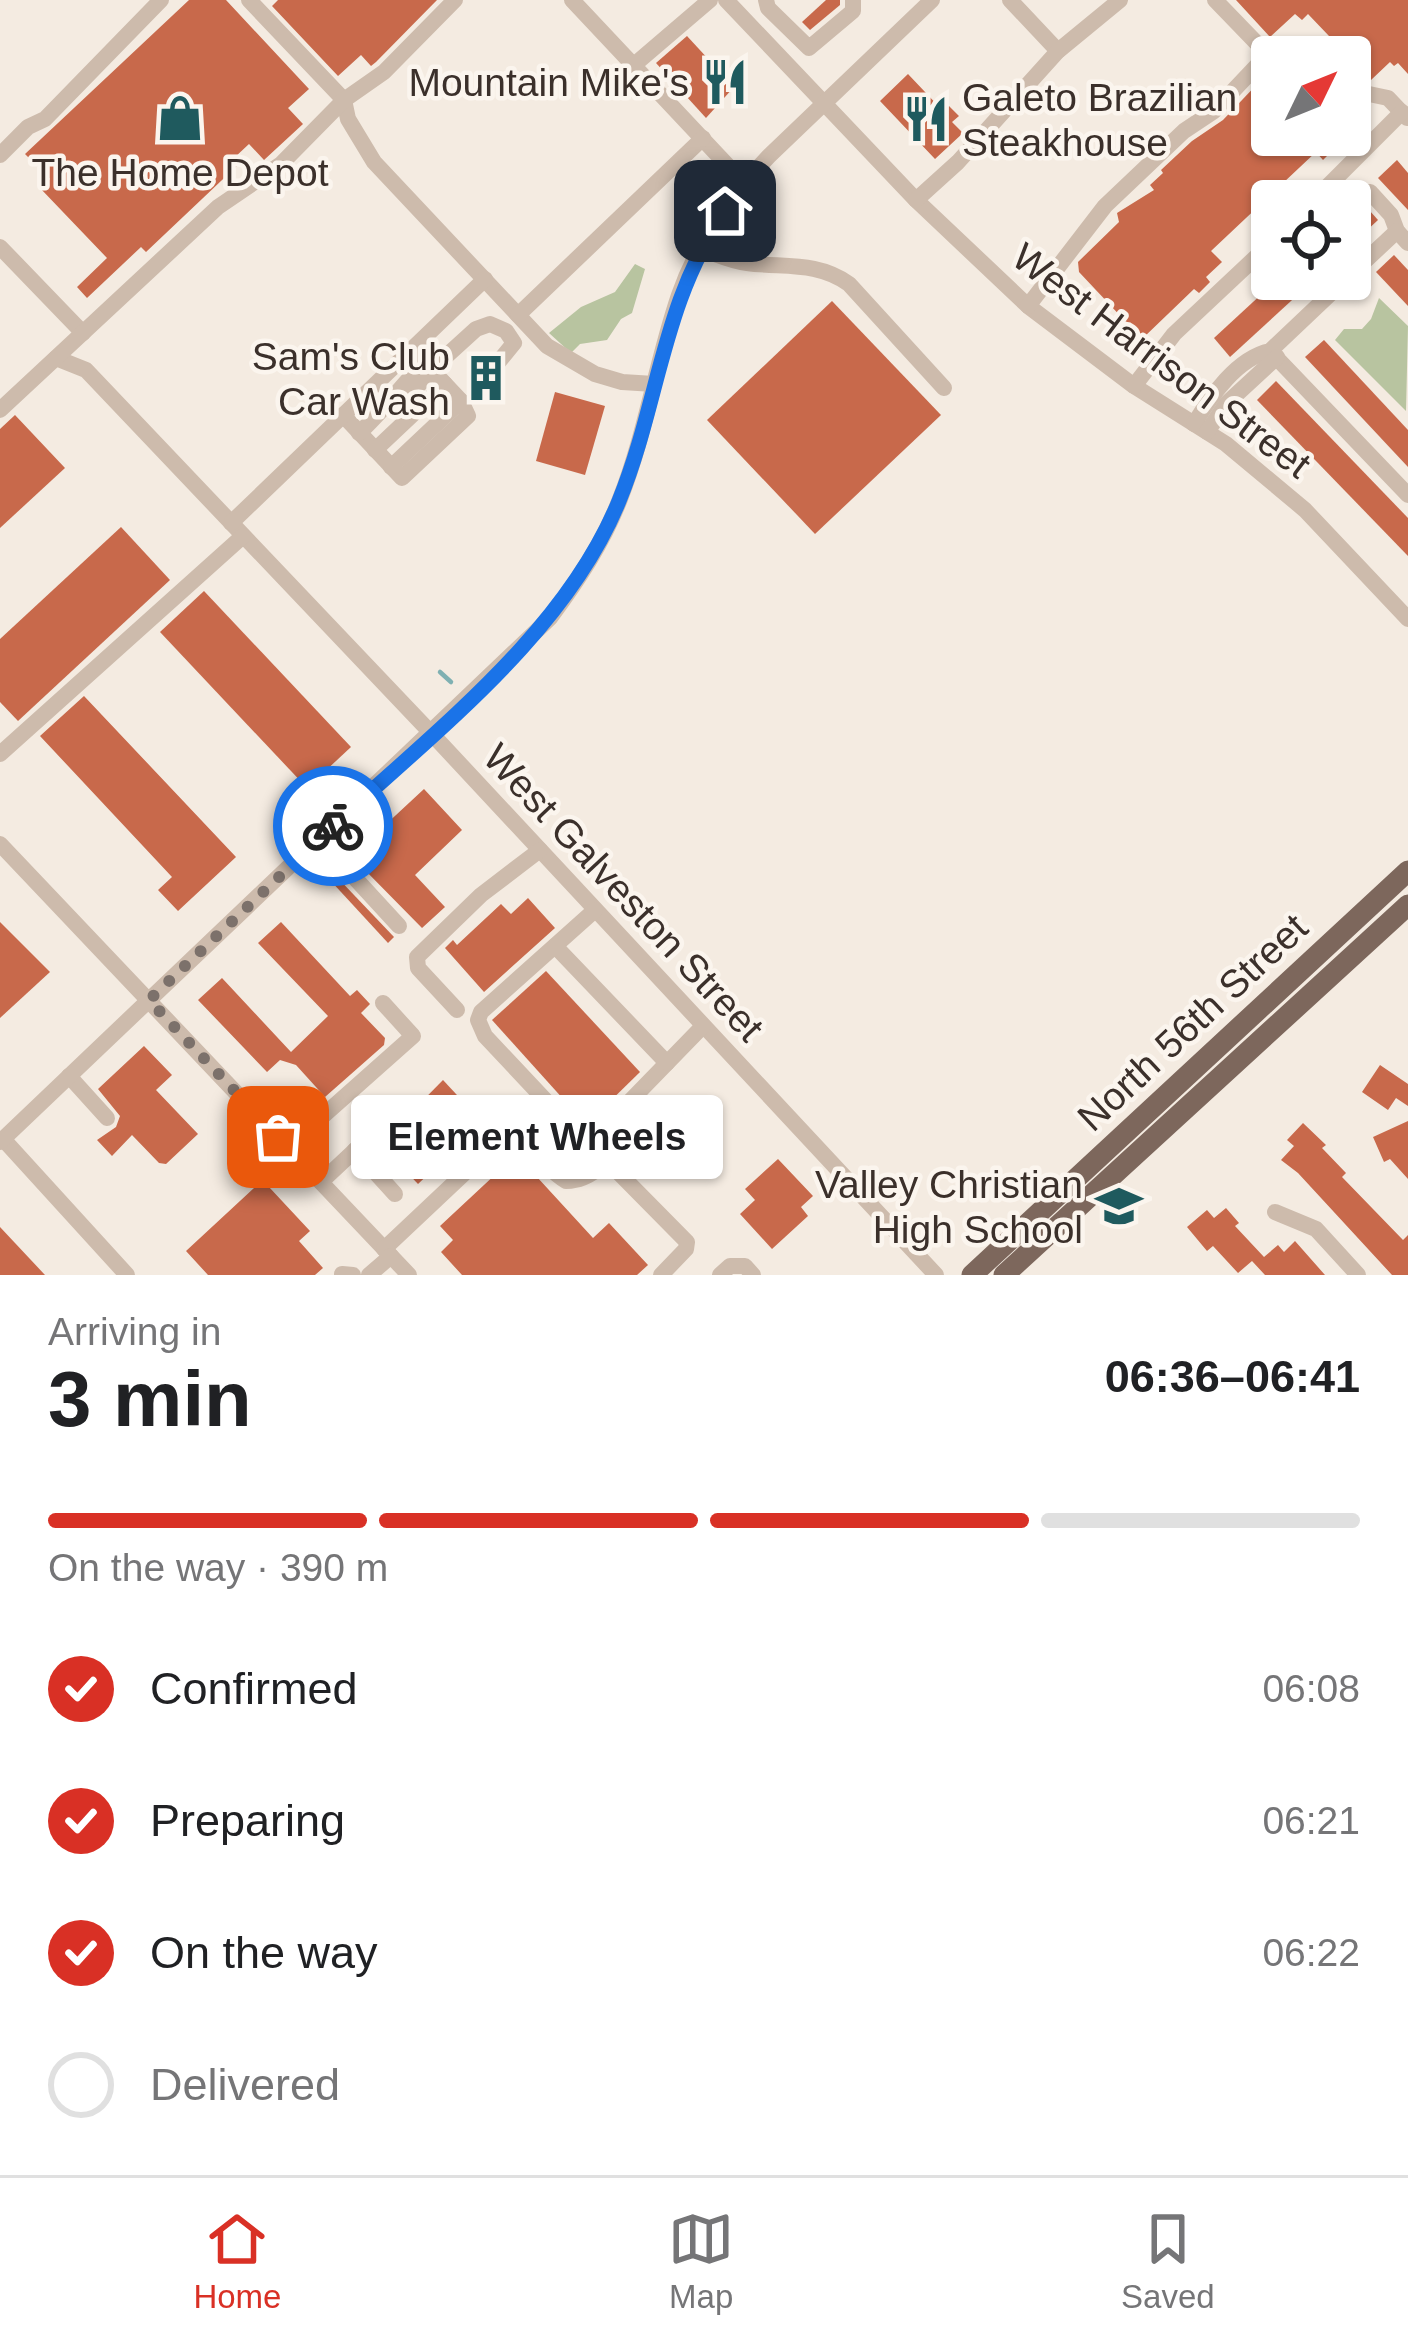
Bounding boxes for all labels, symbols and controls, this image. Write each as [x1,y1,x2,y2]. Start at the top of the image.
north arrow [1251,36,1371,156]
map controls [1251,36,1371,300]
restaurant icon: Mountain Mike's [700,57,750,107]
place label: Mountain Mike's [408,61,689,104]
place label: Galeto Brazilian Steakhouse [962,76,1237,164]
shop icon: The Home Depot [155,93,205,143]
restaurant icon: Galeto Brazilian Steakhouse [901,94,951,144]
place label: The Home Depot [32,151,329,194]
pin [674,160,776,262]
icon: home [692,178,758,244]
button: locate [1251,180,1371,300]
street label: West Harrison Street [1005,235,1319,486]
place label: Sam's Club Car Wash [252,335,450,423]
building icon: Sam's Club Car Wash [461,353,511,403]
street label: West Galveston Street [475,735,772,1050]
courier [273,766,393,886]
icon: bike [300,793,366,859]
street label: North 56th Street [1069,905,1316,1139]
pin [227,1086,329,1188]
callout: Element Wheels [350,1095,722,1179]
icon: bag [245,1104,311,1170]
text: Element Wheels [387,1115,687,1158]
place label: Valley Christian High School [815,1163,1083,1251]
school or university icon: Valley Christian High School [1094,1181,1144,1231]
text: Arriving in [48,1310,221,1353]
text: 06:36–06:41 [1105,1351,1360,1402]
text: 3 min [48,1355,252,1443]
text: On the way · 390 m [48,1546,388,1589]
icon: check [48,1656,114,1722]
text: Confirmed [150,1663,358,1714]
text: 06:08 [1262,1667,1360,1710]
icon: check [48,1788,114,1854]
text: Preparing [150,1795,345,1846]
text: 06:21 [1262,1799,1360,1842]
icon: check [48,1920,114,1986]
text: On the way [150,1927,378,1978]
text: 06:22 [1262,1931,1360,1974]
text: Delivered [150,2059,340,2110]
tab: Home [193,2206,281,2316]
tab: Map [668,2206,734,2316]
tab: Saved [1121,2206,1215,2316]

